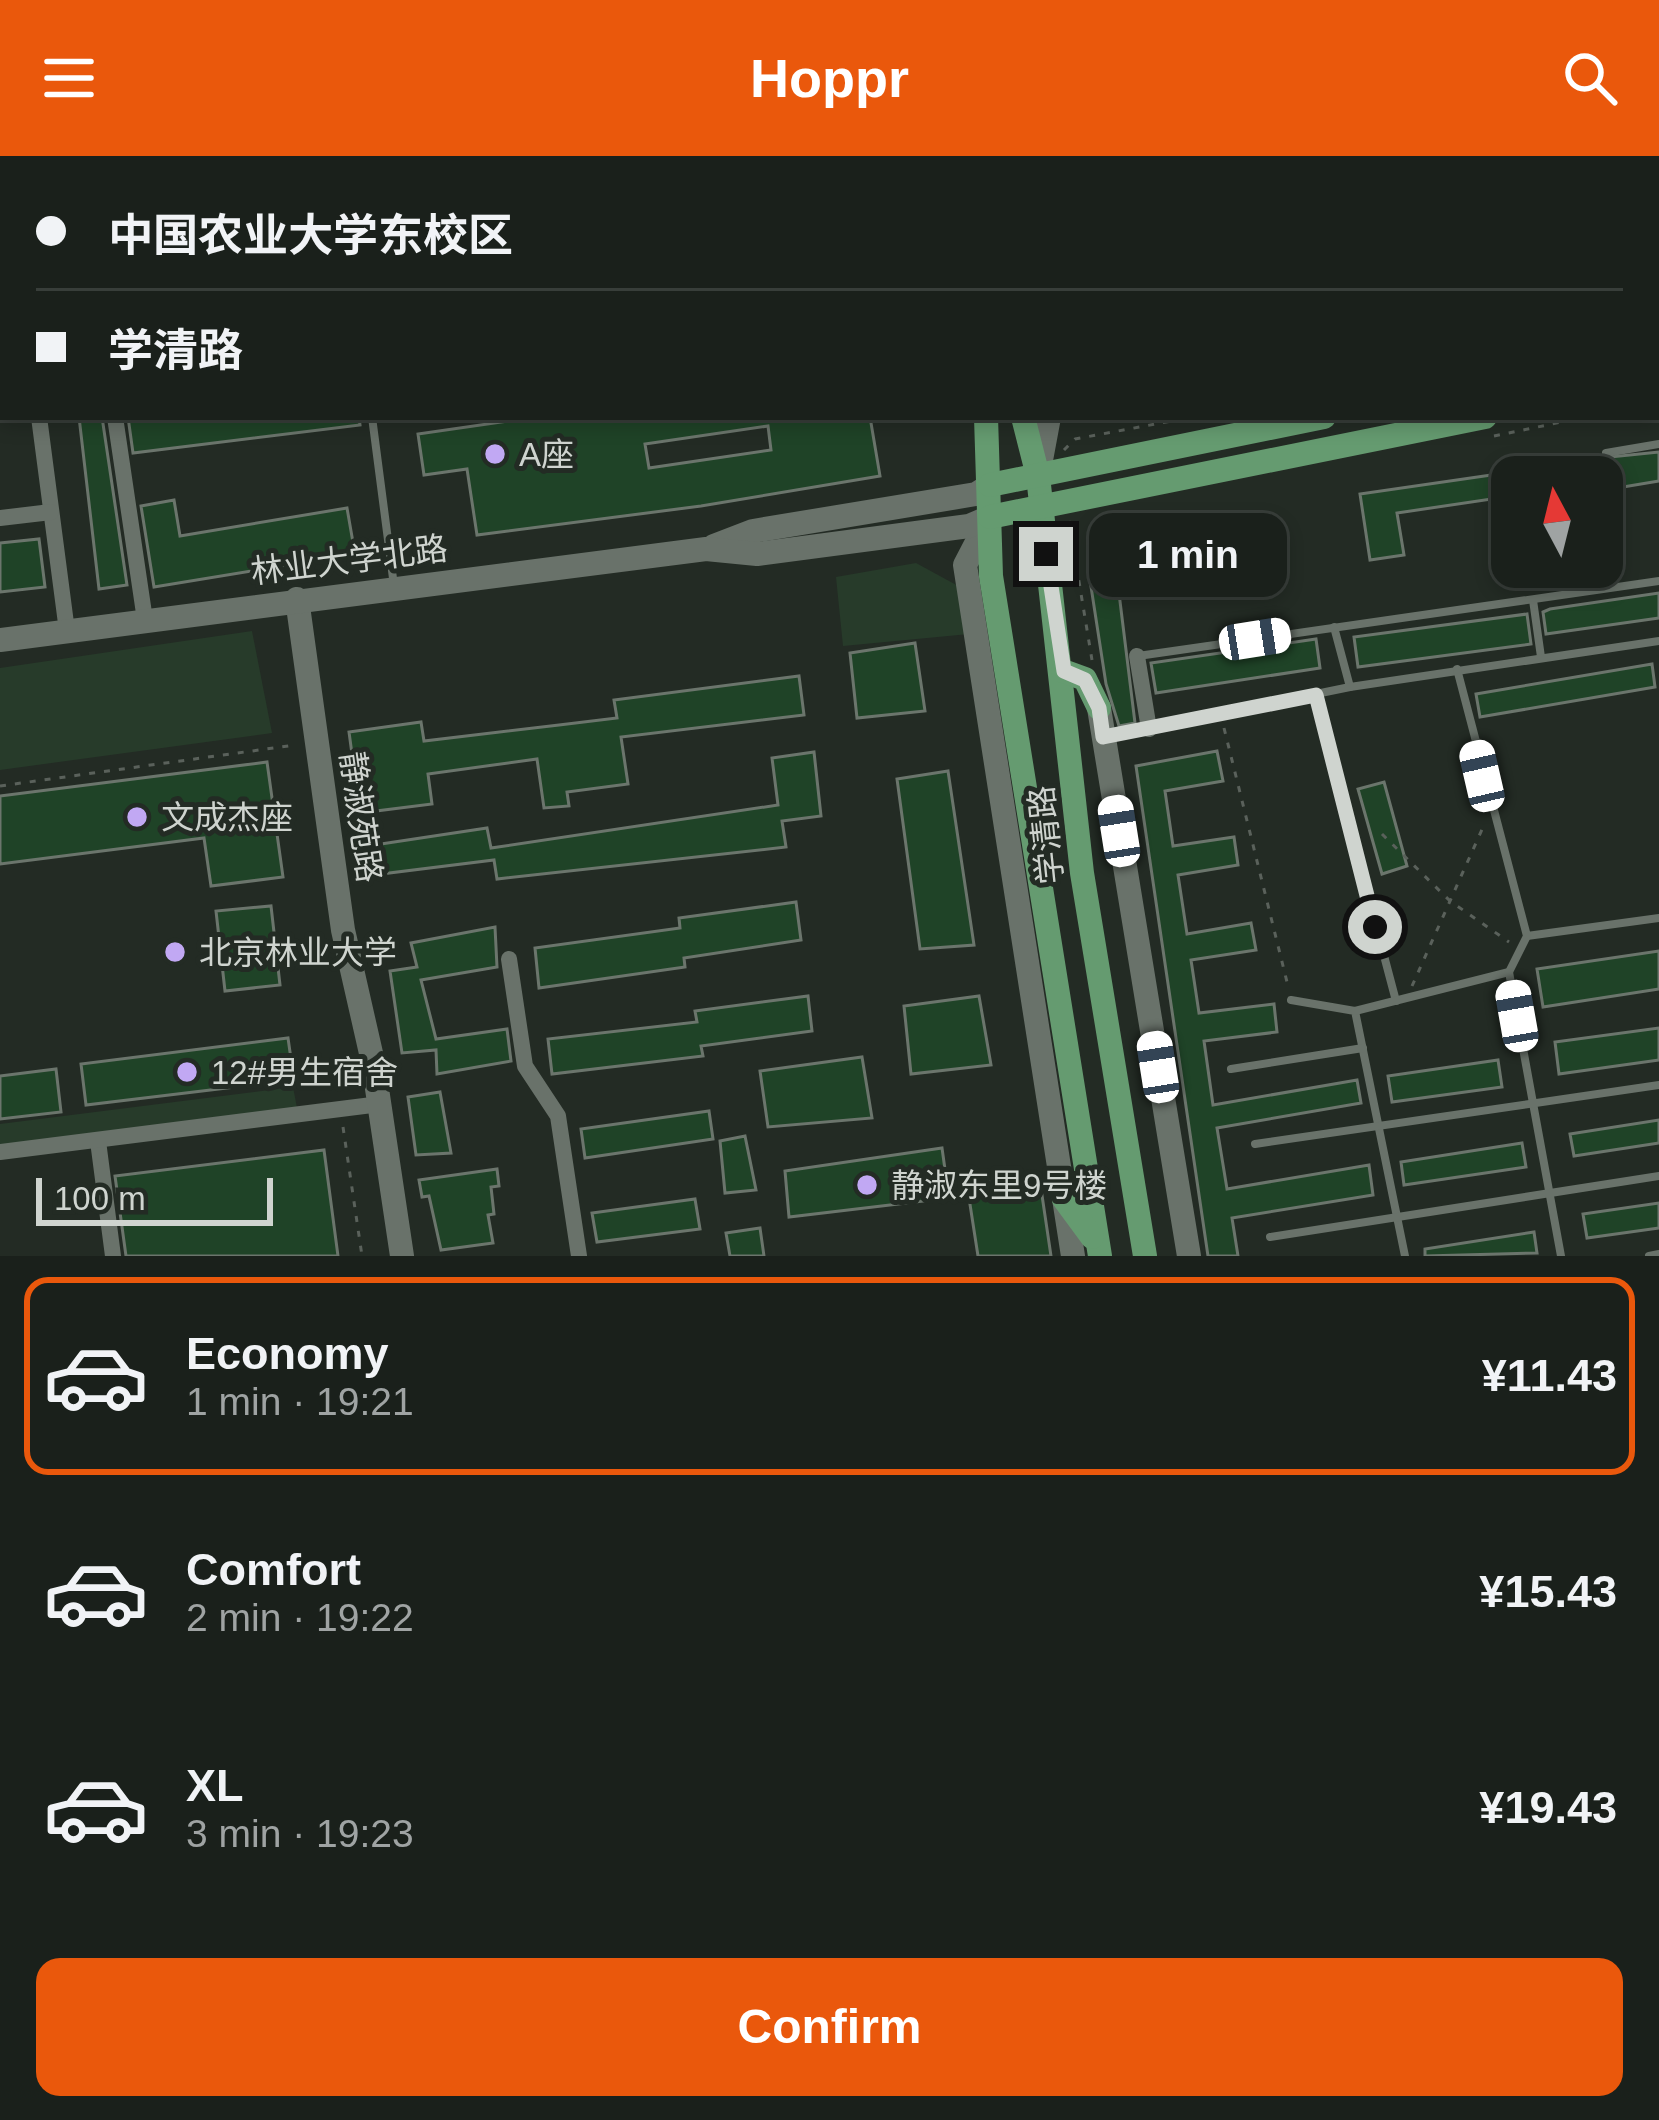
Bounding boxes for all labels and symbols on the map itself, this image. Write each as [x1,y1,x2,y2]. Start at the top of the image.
place label: A座 [519,436,574,473]
marker: A座 [482,441,508,467]
north arrow [1491,456,1623,588]
callout: 1 min [1088,512,1286,596]
route end [1019,527,1073,581]
street label: 林业大学北路 [248,530,450,590]
car [1217,616,1293,662]
car [1456,737,1508,815]
street label: 静淑苑路 [333,749,389,885]
street label: 学清路 [1022,784,1070,886]
car [1096,793,1142,869]
place label: 文成杰座 [161,799,293,836]
marker: 文成杰座 [124,804,150,830]
route start [1348,900,1402,954]
place label: 北京林业大学 [199,934,397,971]
marker: 北京林业大学 [162,939,188,965]
car [1493,977,1541,1055]
car [1135,1029,1181,1105]
place label: 12#男生宿舍 [211,1054,398,1091]
marker: 12#男生宿舍 [174,1059,200,1085]
place label: 静淑东里9号楼 [891,1167,1107,1204]
scale bar [36,1172,273,1225]
marker: 静淑东里9号楼 [854,1172,880,1198]

